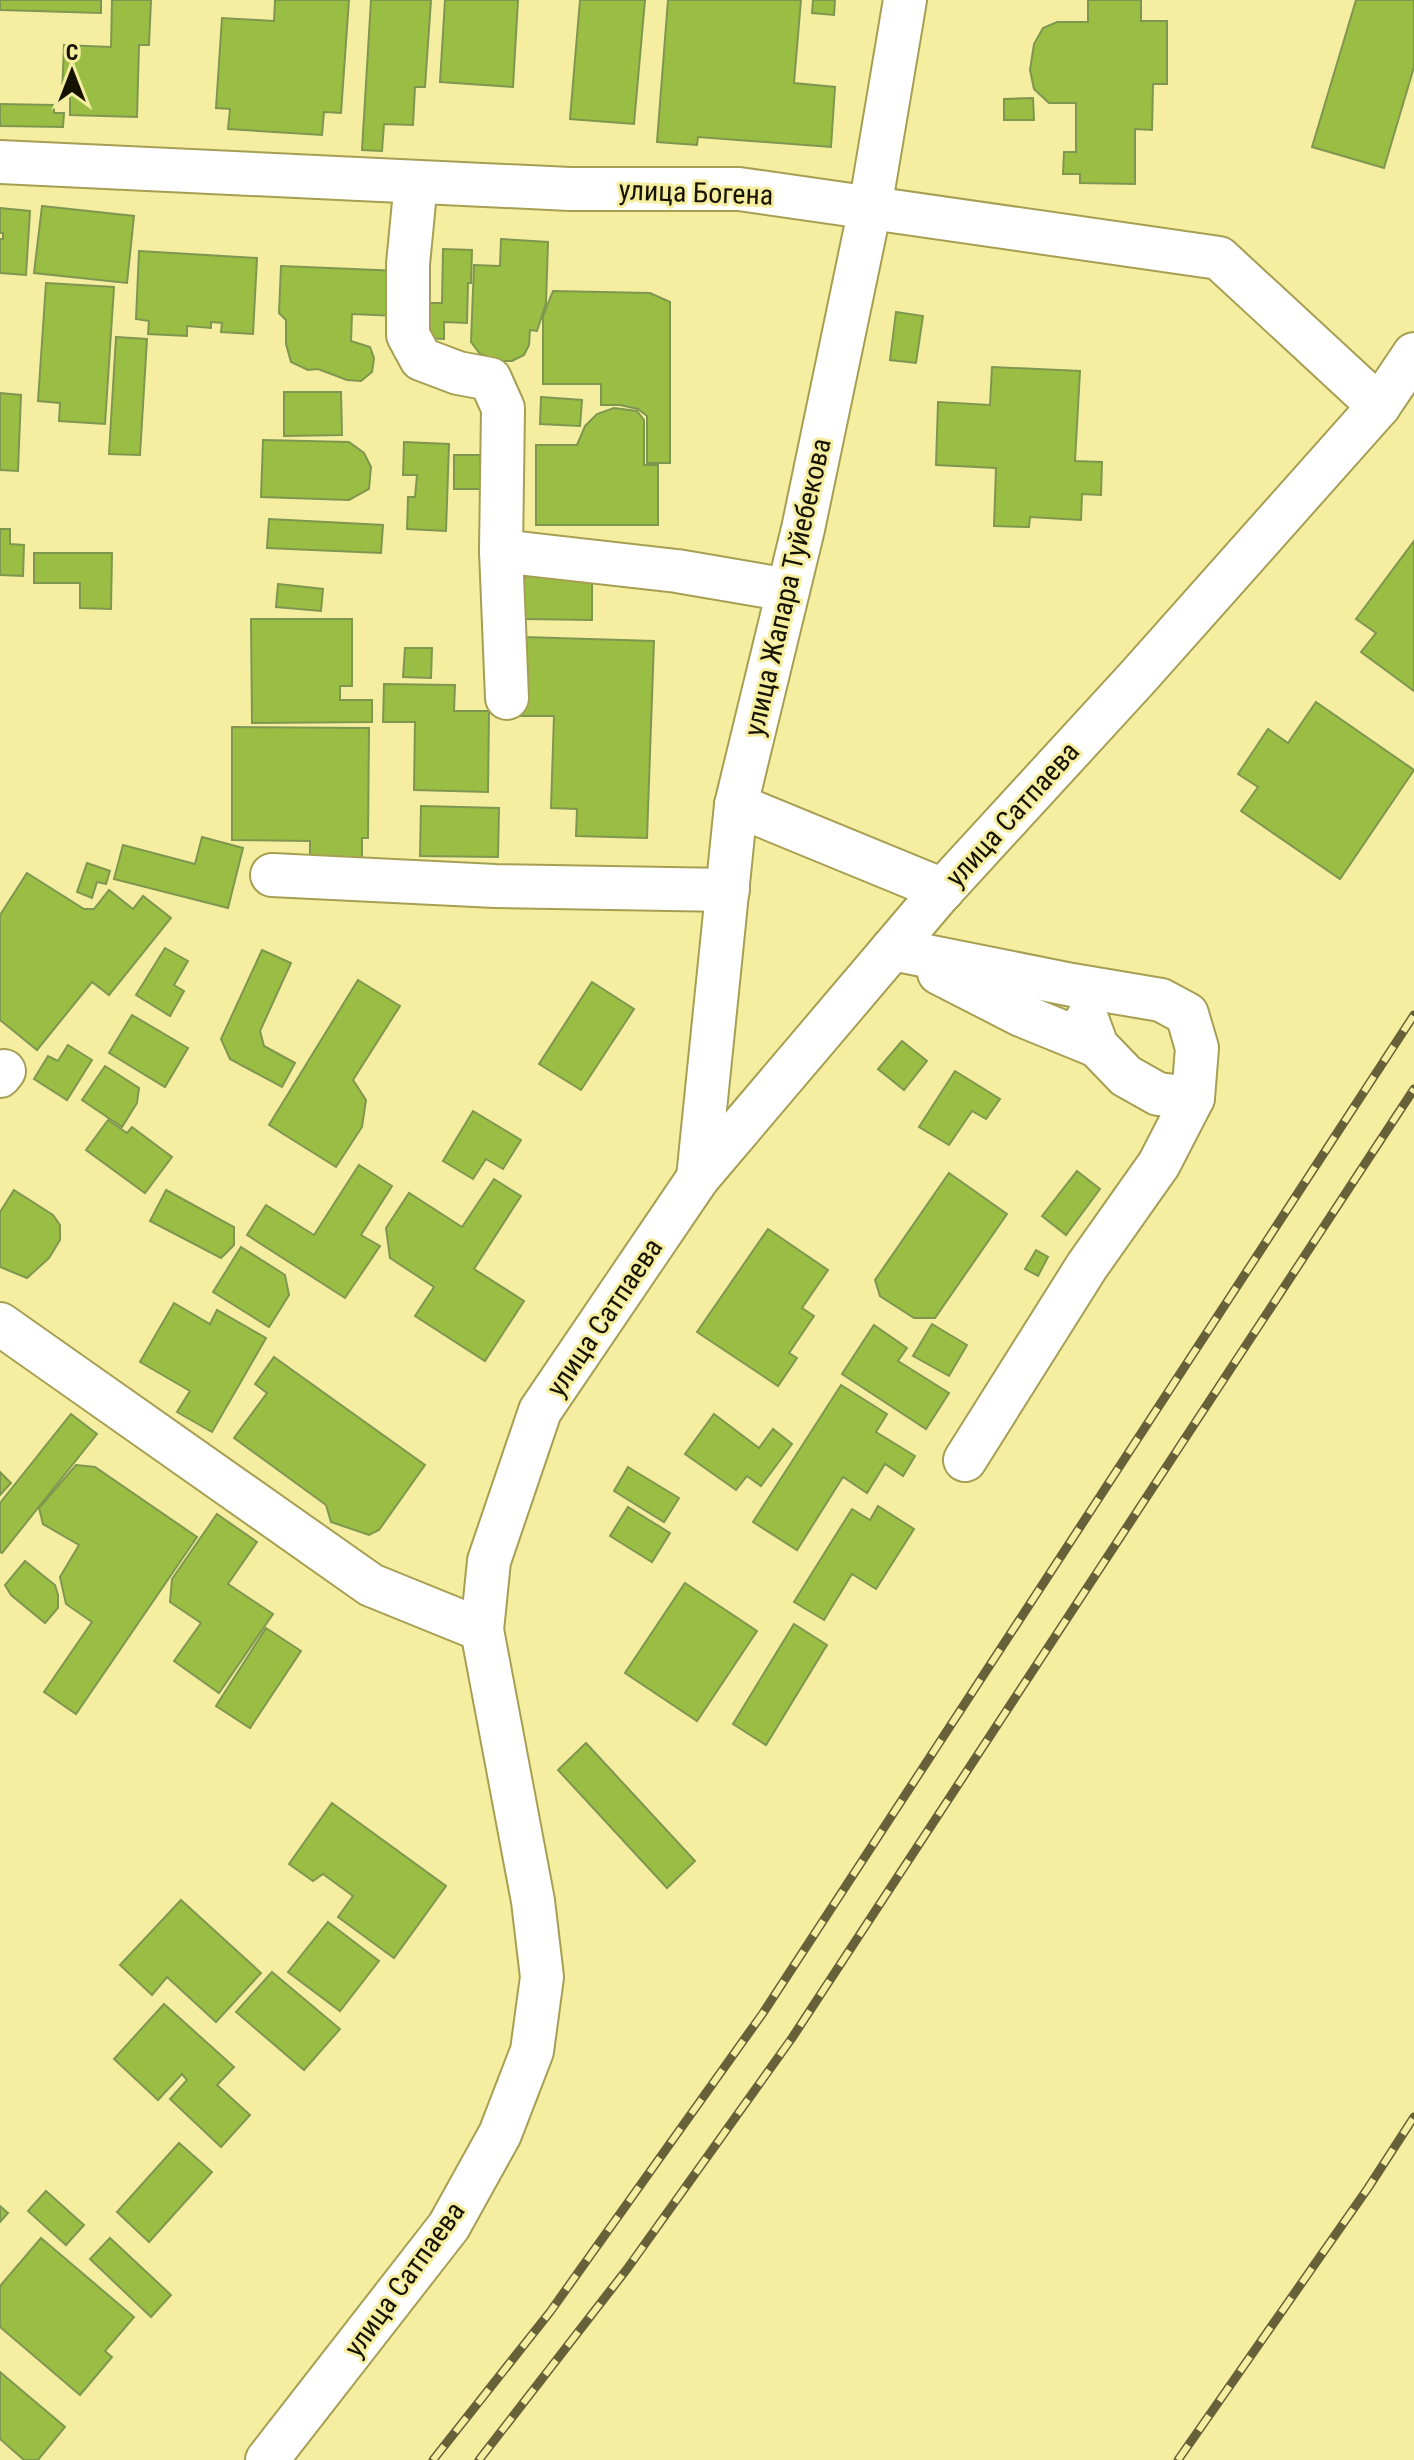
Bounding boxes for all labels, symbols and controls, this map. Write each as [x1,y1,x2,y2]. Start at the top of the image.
north arrow [32,32,112,112]
text: С [66,40,78,65]
street label: улица Богена [618,173,774,212]
street label: улица Жапара Туйебекова [737,435,838,739]
street label: улица Сатпаева [939,735,1086,894]
street label: улица Сатпаева [539,1232,669,1403]
street label: улица Сатпаева [337,2195,472,2363]

